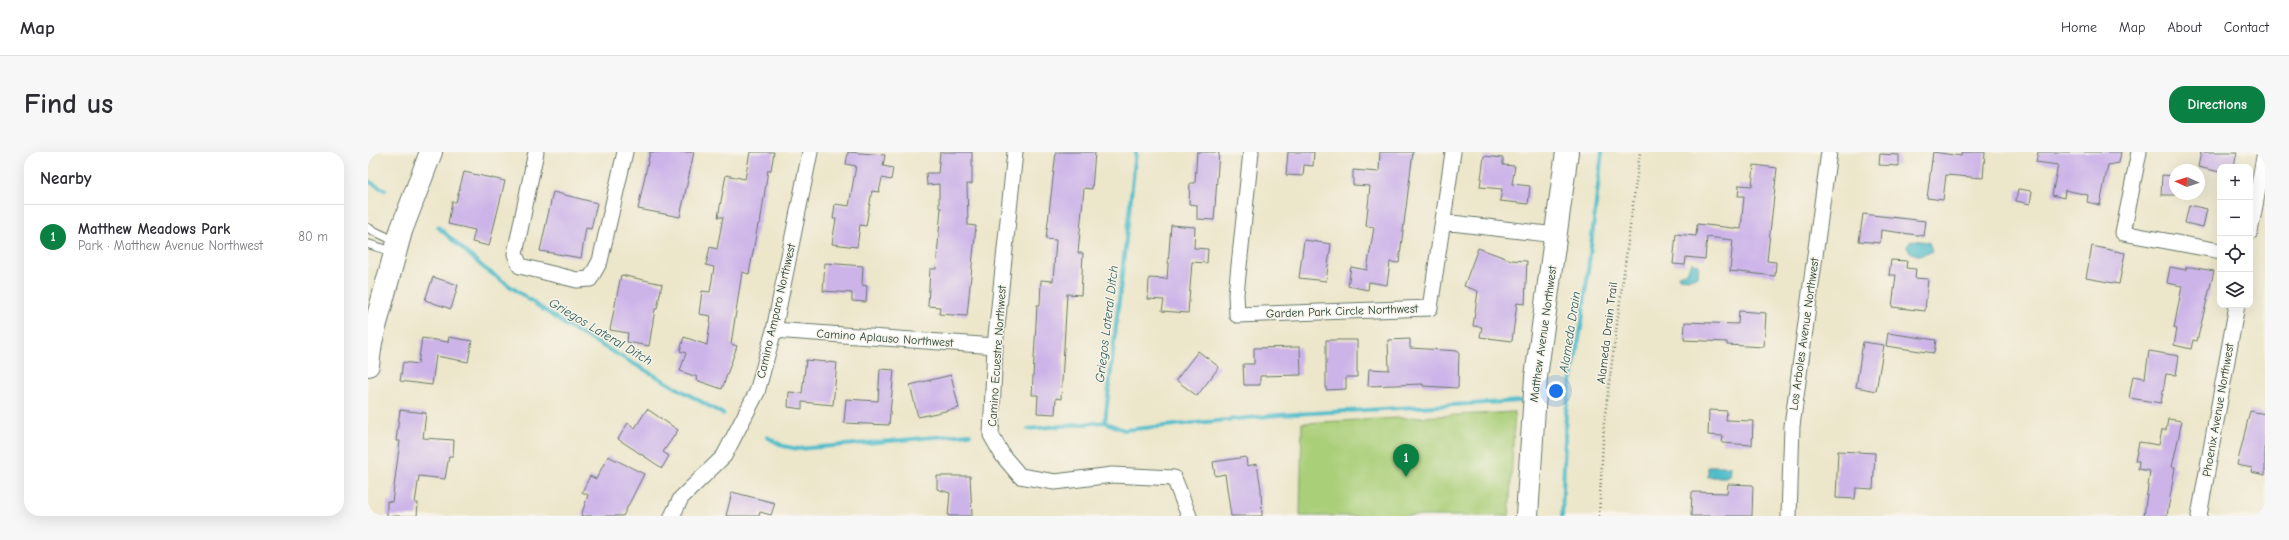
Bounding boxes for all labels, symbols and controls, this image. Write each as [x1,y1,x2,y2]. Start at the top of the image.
text: Map [20,17,55,39]
text: Home [2061,19,2097,36]
text: Map [2119,19,2145,36]
text: About [2167,19,2202,36]
text: Contact [2224,19,2269,36]
button: Directions [2169,86,2265,123]
text: Find us [24,88,113,120]
north arrow [2169,164,2205,200]
map controls [2217,164,2253,308]
button: + [2217,164,2253,200]
text: Nearby [40,169,91,188]
button: − [2217,200,2253,236]
text: Matthew Meadows Park [78,220,230,238]
text: 1 [50,229,56,244]
text: 80 m [298,229,328,244]
button: locate [2217,236,2253,272]
text: Park · Matthew Avenue Northwest [78,238,263,253]
street label: Camino Amparo Northwest [754,242,798,380]
street label: Los Arboles Avenue Northwest [1786,256,1822,411]
street label: Matthew Avenue Northwest [1526,264,1560,403]
water label: Griegos Lateral Ditch [1092,265,1121,383]
button: layers [2217,272,2253,308]
street label: Alameda Drain Trail [1594,281,1620,385]
street label: Camino Ecuestre Northwest [985,284,1009,427]
water label: Alameda Drain [1556,290,1583,375]
water label: Griegos Lateral Ditch [546,295,655,368]
street label: Garden Park Circle Northwest [1266,301,1419,321]
street label: Camino Aplauso Northwest [816,326,954,350]
street label: Phoenix Avenue Northwest [2199,342,2237,478]
your location [1546,381,1566,401]
pin: 1 [1393,444,1419,477]

